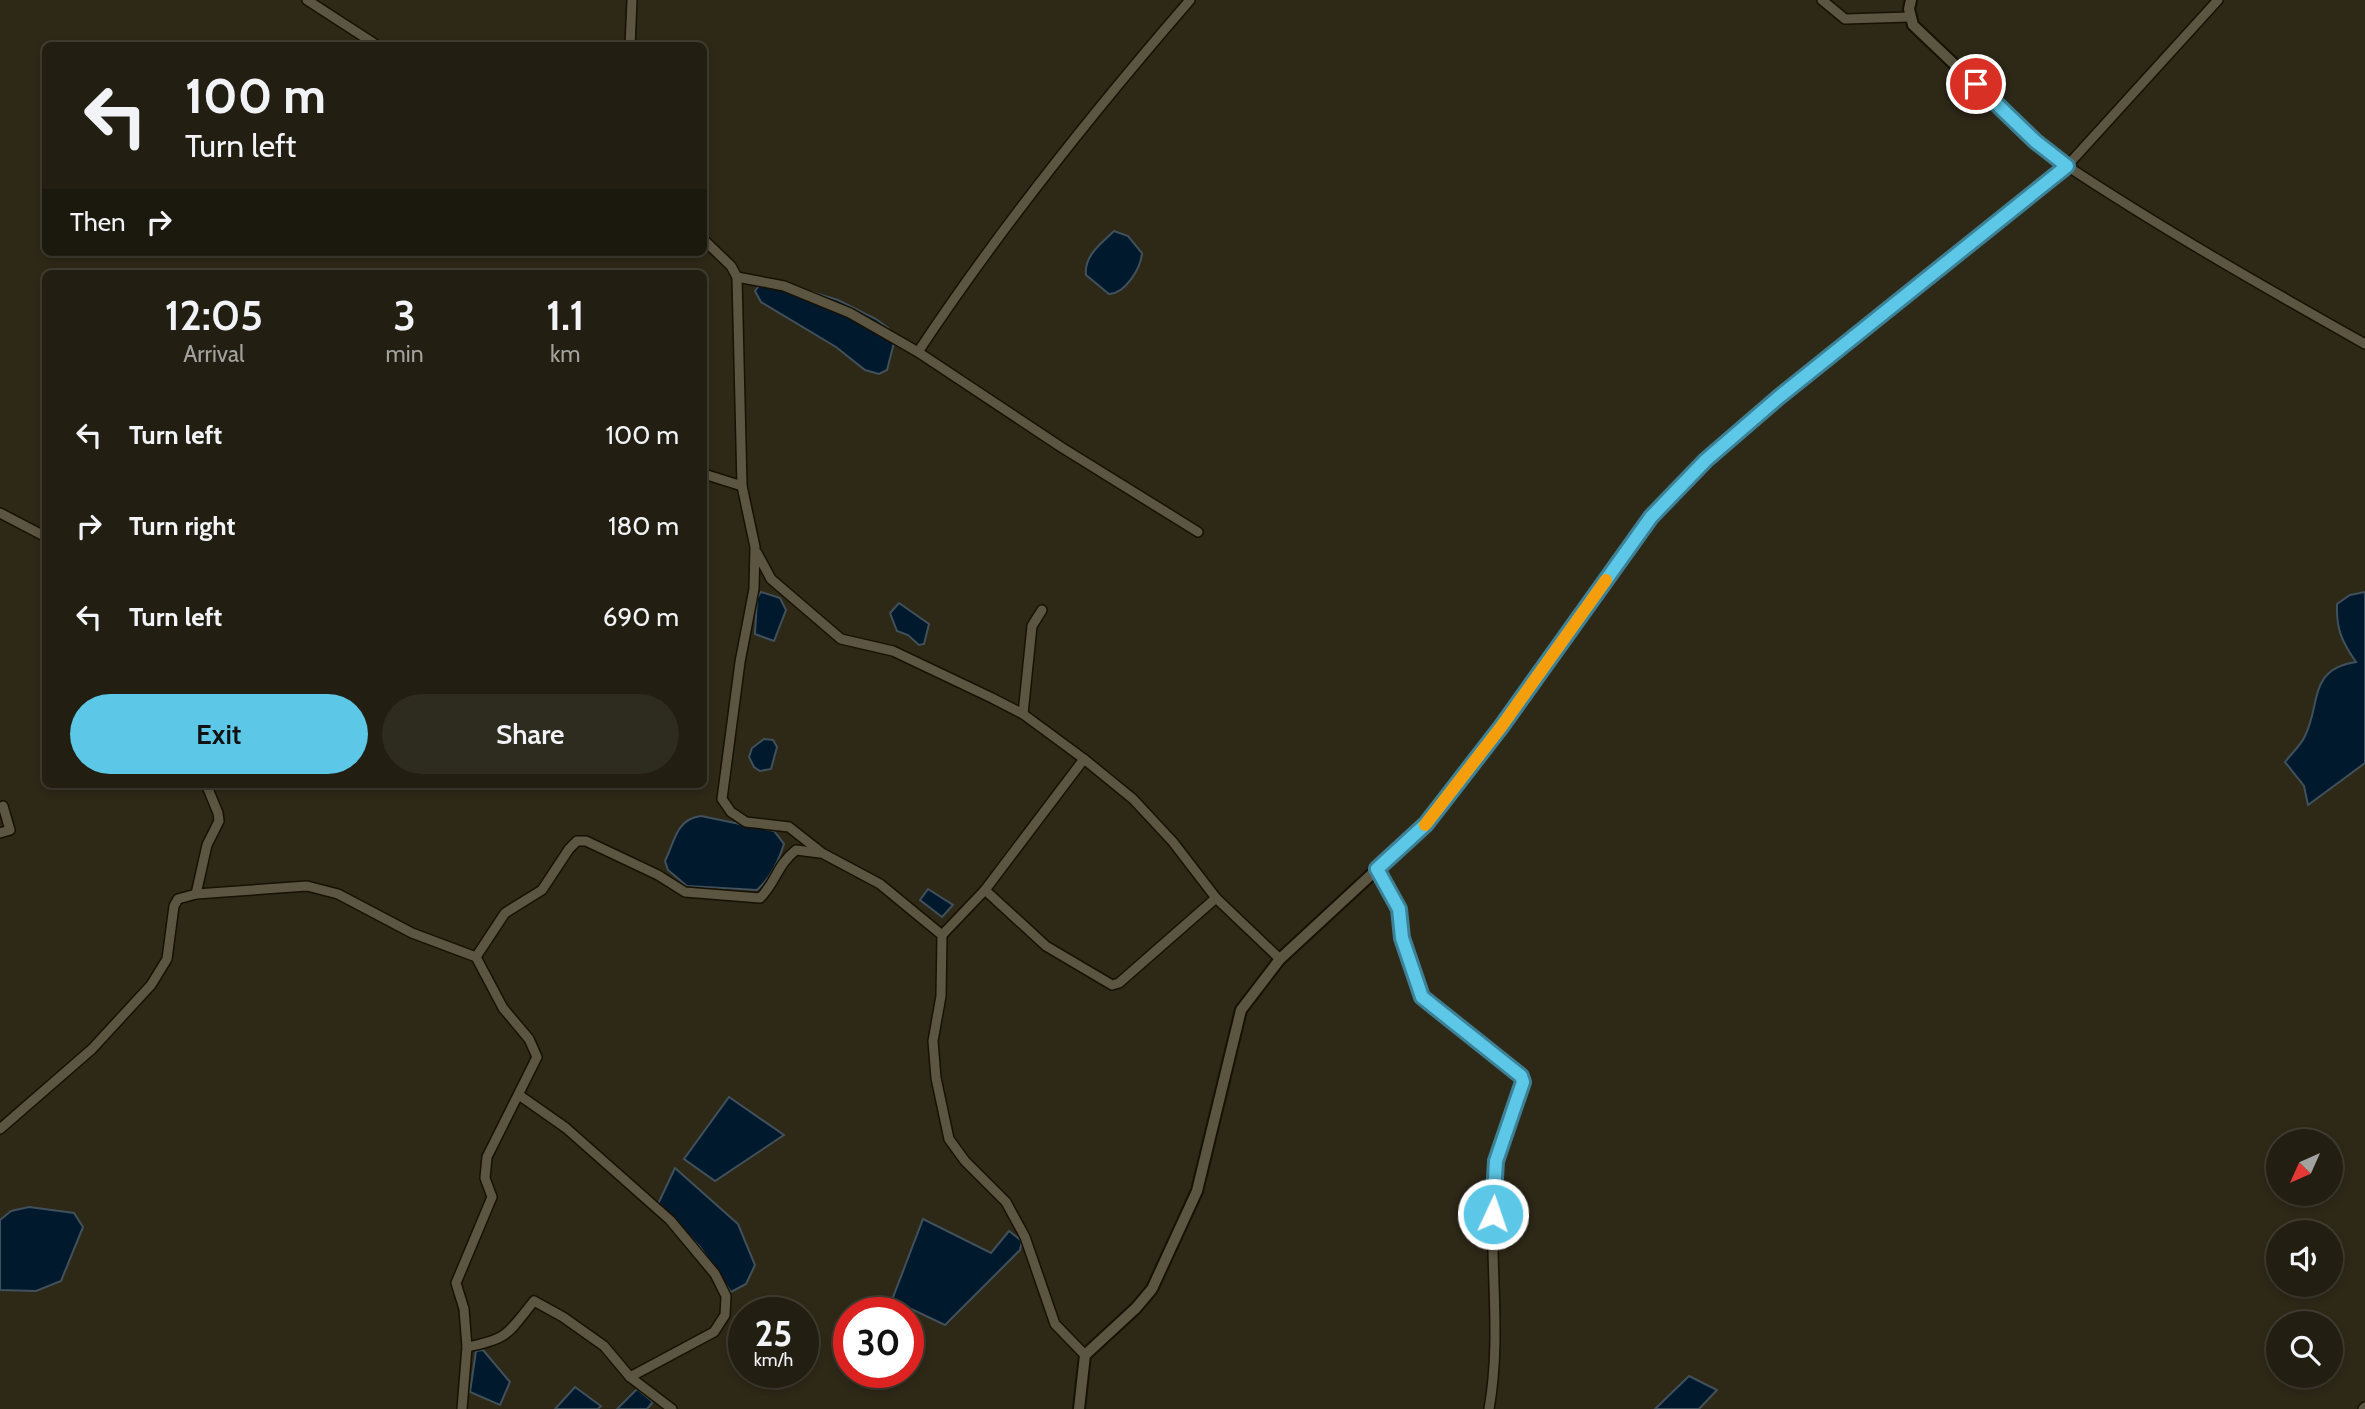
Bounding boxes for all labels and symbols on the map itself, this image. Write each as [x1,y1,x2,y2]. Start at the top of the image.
pin [1946,54,2006,114]
north arrow [2266,1129,2343,1206]
position arrow [1456,1177,1530,1251]
speed limit sign: 30 [833,1297,924,1388]

